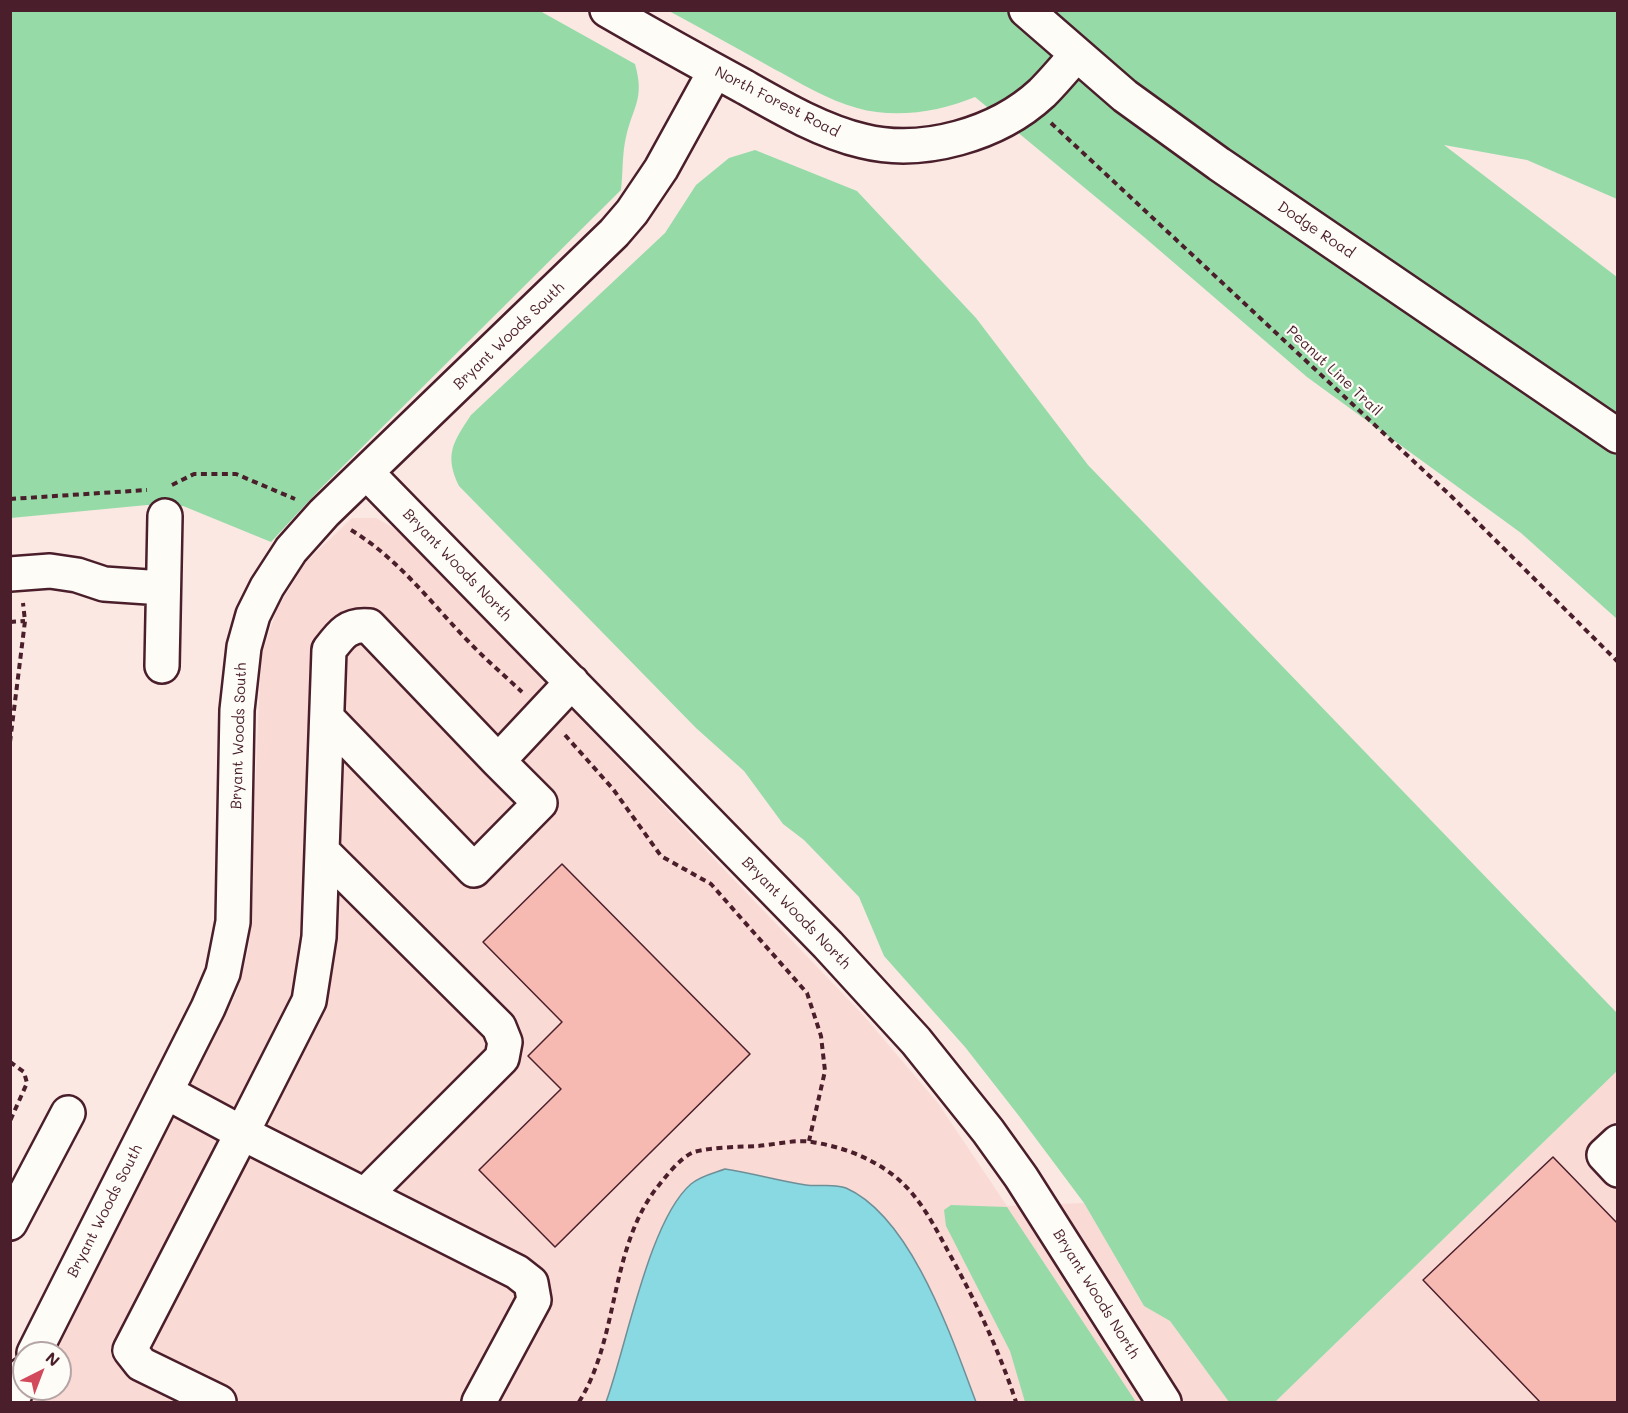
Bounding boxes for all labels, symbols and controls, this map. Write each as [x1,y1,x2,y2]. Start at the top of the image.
street label: North Forest Road [712,63,842,141]
street label: Dodge Road [1274,198,1358,262]
street label: Bryant Woods South [450,279,568,393]
street label: Peanut Line Trail [1282,322,1386,420]
street label: Bryant Woods North [399,505,515,625]
street label: Bryant Woods South [227,662,251,810]
street label: Bryant Woods North [738,853,854,973]
street label: Bryant Woods South [64,1141,146,1281]
street label: Bryant Woods North [1049,1226,1143,1362]
north arrow [12,1341,72,1401]
text: N [41,1347,65,1371]

